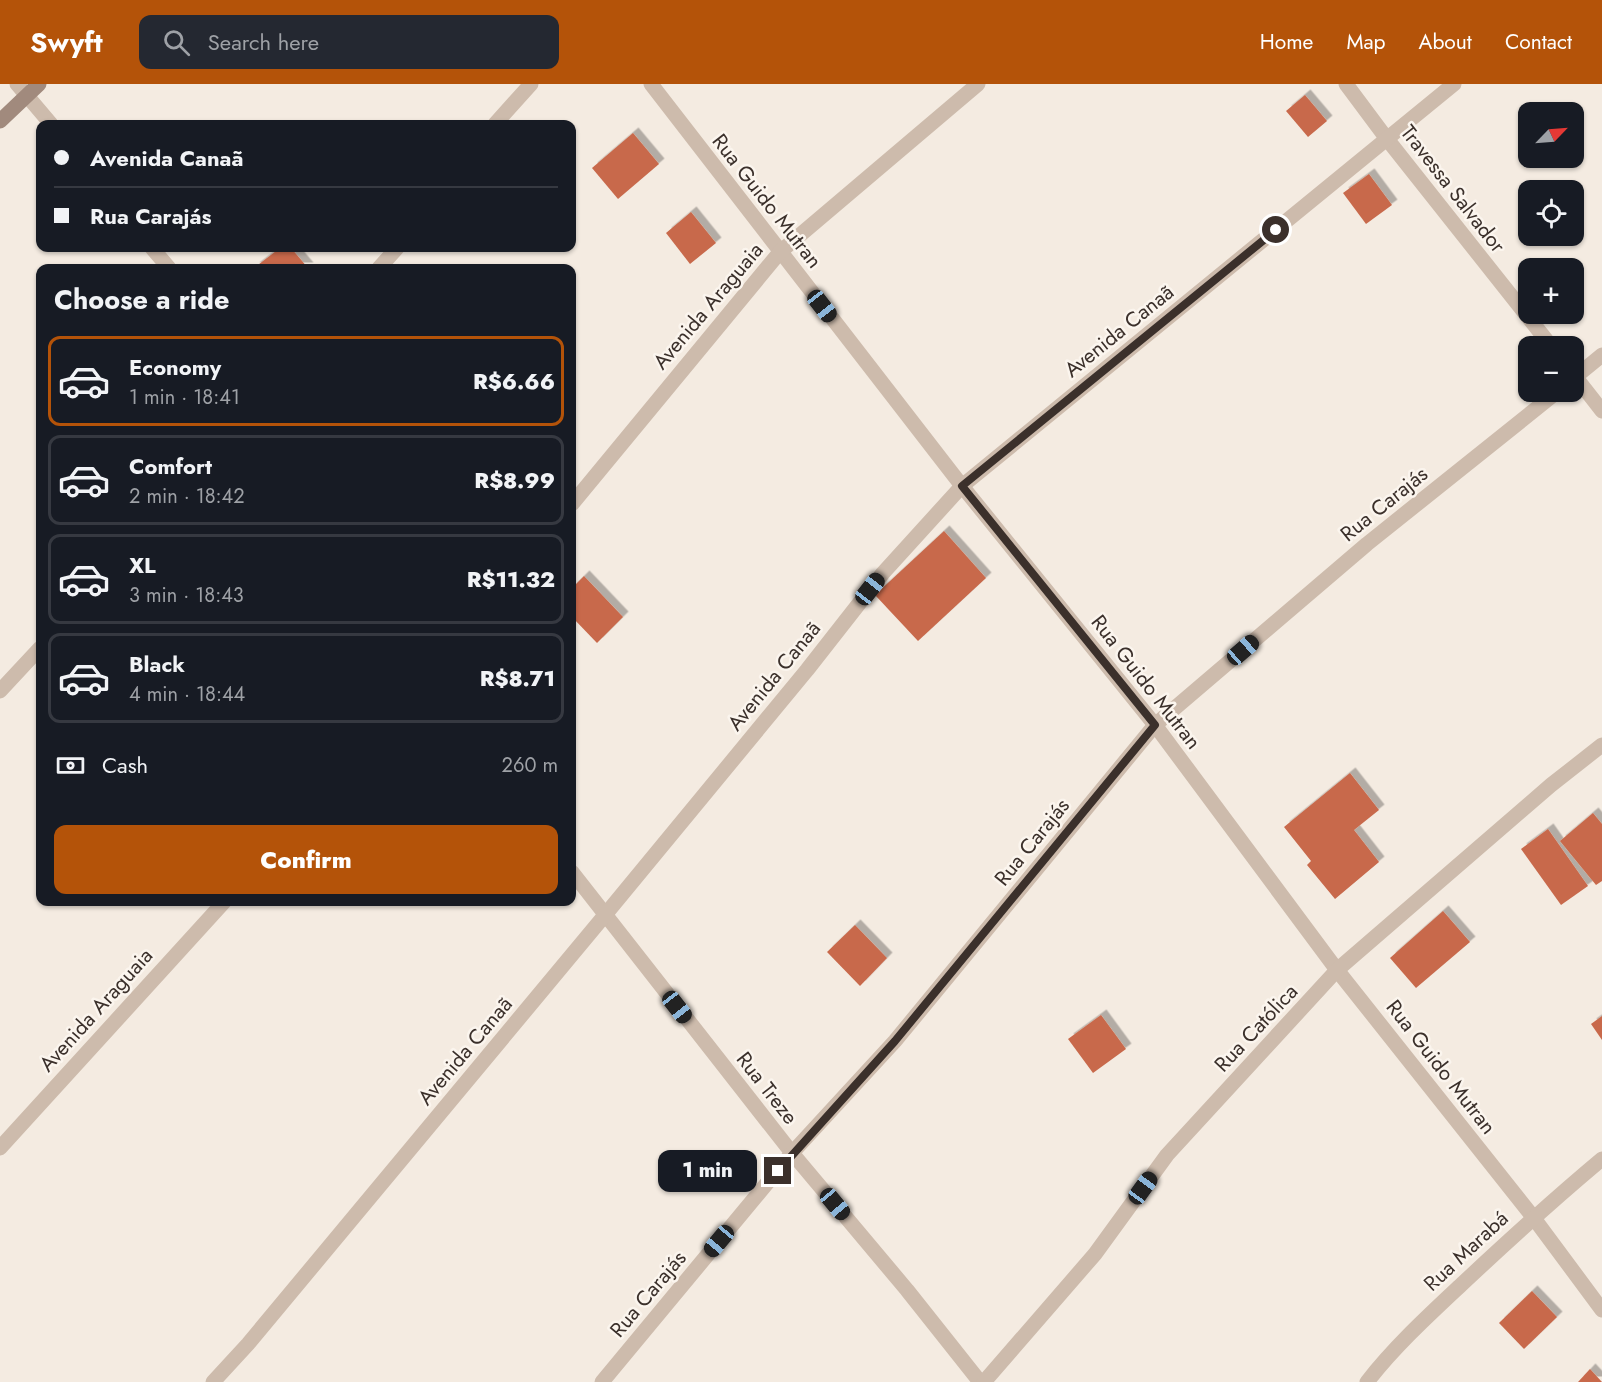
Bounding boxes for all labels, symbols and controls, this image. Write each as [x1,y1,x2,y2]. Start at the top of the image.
search box [139,15,559,69]
text: Swyft [30,22,103,63]
icon: search [160,26,193,59]
text: Search here [208,26,319,58]
text: Home [1260,27,1313,57]
text: Map [1346,27,1386,57]
text: About [1419,27,1472,57]
text: Contact [1505,27,1572,57]
north arrow [1518,102,1584,168]
map controls [1518,102,1584,402]
street label: Travessa Salvador [1394,119,1513,260]
street label: Rua Guido Mutran [705,128,829,274]
text: Avenida Canaã [90,142,243,174]
button: locate [1518,180,1584,246]
text: Rua Carajás [90,200,212,232]
route start [1262,216,1289,243]
street label: Avenida Araguaia [646,236,770,376]
button: + [1518,258,1584,324]
street label: Avenida Canaã [1058,277,1180,385]
text: Choose a ride [54,280,229,319]
car [804,286,840,326]
button: − [1518,336,1584,402]
text: Economy [129,351,221,383]
icon: car [57,354,111,408]
text: R$6.66 [473,365,555,397]
text: 1 min · 18:41 [129,383,240,412]
text: Comfort [129,450,212,482]
icon: car [57,453,111,507]
street label: Rua Carajás [1334,459,1434,549]
text: R$8.99 [474,464,555,496]
text: 2 min · 18:42 [129,482,245,511]
text: XL [129,549,156,581]
icon: car [57,552,111,606]
text: R$11.32 [467,563,555,595]
car [852,569,888,609]
text: 3 min · 18:43 [129,581,244,610]
street label: Rua Guido Mutran [1084,609,1208,755]
street label: Avenida Canaã [720,615,828,737]
car [1224,631,1262,669]
text: Black [129,648,185,680]
icon: car [57,651,111,705]
text: R$8.71 [480,662,555,694]
text: 4 min · 18:44 [129,680,245,709]
icon: cash [54,749,87,782]
text: Cash [102,749,148,781]
text: 260 m [502,751,558,780]
street label: Rua Carajás [987,792,1077,892]
button: Confirm [54,825,558,894]
street label: Avenida Araguaia [32,942,160,1078]
street label: Rua Católica [1207,977,1305,1079]
car [659,987,695,1027]
street label: Avenida Canaã [411,990,519,1112]
street label: Rua Guido Mutran [1379,994,1503,1140]
street label: Rua Treze [729,1045,805,1131]
callout: 1 min [658,1150,757,1192]
text: 1 min [682,1156,733,1185]
route end [764,1157,791,1184]
car [1125,1168,1161,1208]
car [817,1184,853,1224]
street label: Rua Marabá [1417,1204,1515,1298]
car [701,1221,737,1261]
street label: Rua Carajás [603,1244,693,1344]

